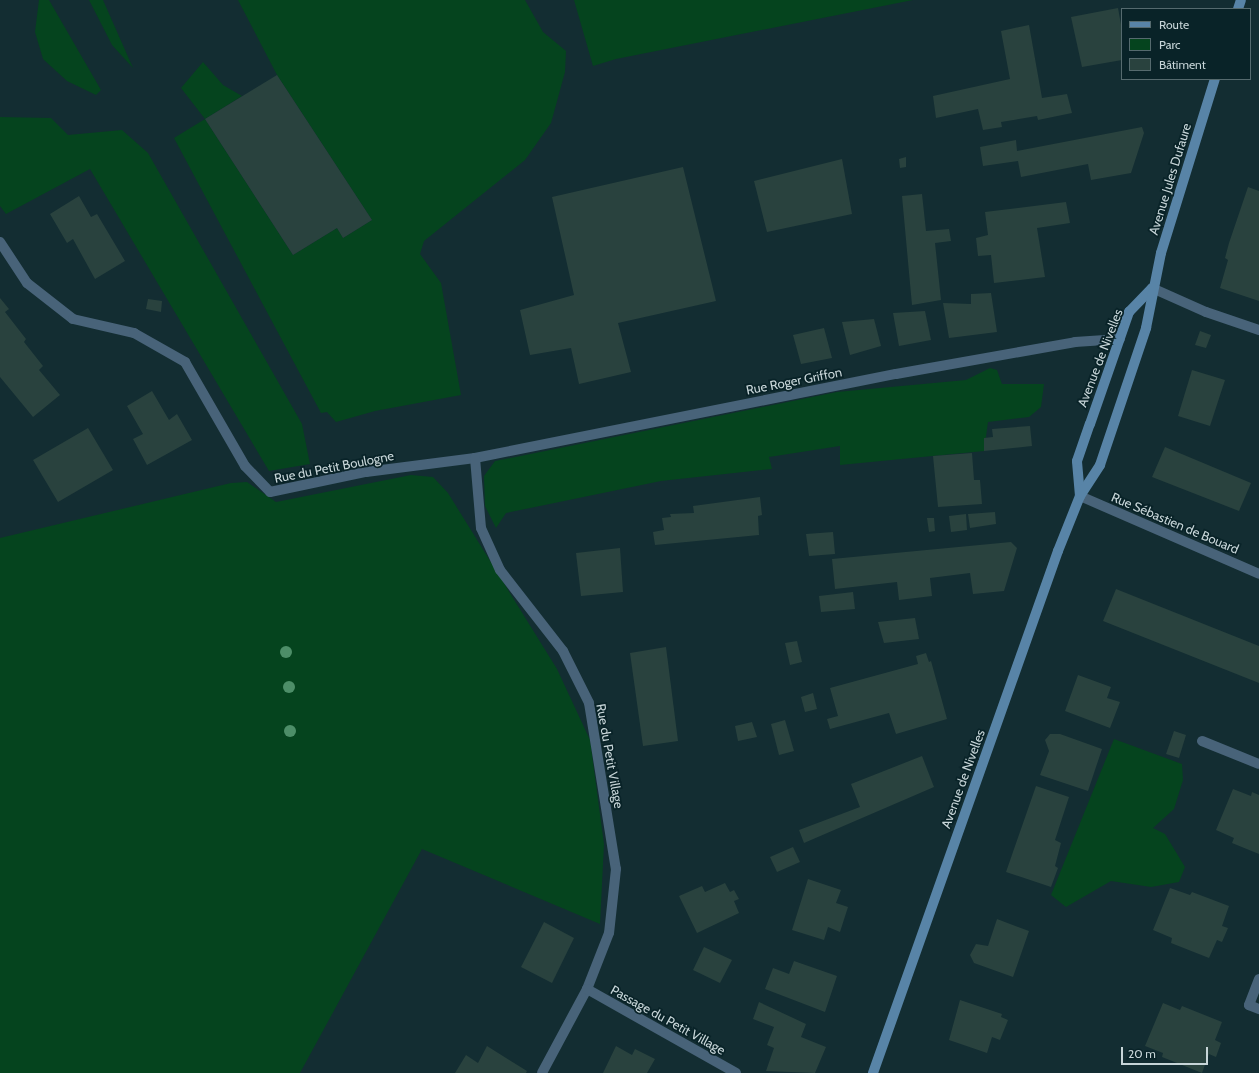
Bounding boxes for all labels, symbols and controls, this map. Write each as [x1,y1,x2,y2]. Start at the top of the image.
legend [1121,8,1251,80]
text: Route [1159,17,1189,32]
text: Parc [1159,37,1181,52]
text: Bâtiment [1159,57,1206,72]
street label: Avenue Jules Dufaure [1146,121,1194,237]
street label: Avenue de Nivelles [1074,307,1126,409]
street label: Rue Roger Griffon [745,364,843,398]
street label: Rue du Petit Boulogne [273,448,395,486]
street label: Rue Sébastien de Bouard [1109,489,1241,557]
street label: Rue du Petit Village [593,702,627,810]
street label: Avenue de Nivelles [938,728,988,830]
street label: Passage du Petit Village [608,982,728,1058]
scale bar [1123,1039,1210,1065]
text: 20 m [1128,1046,1156,1061]

